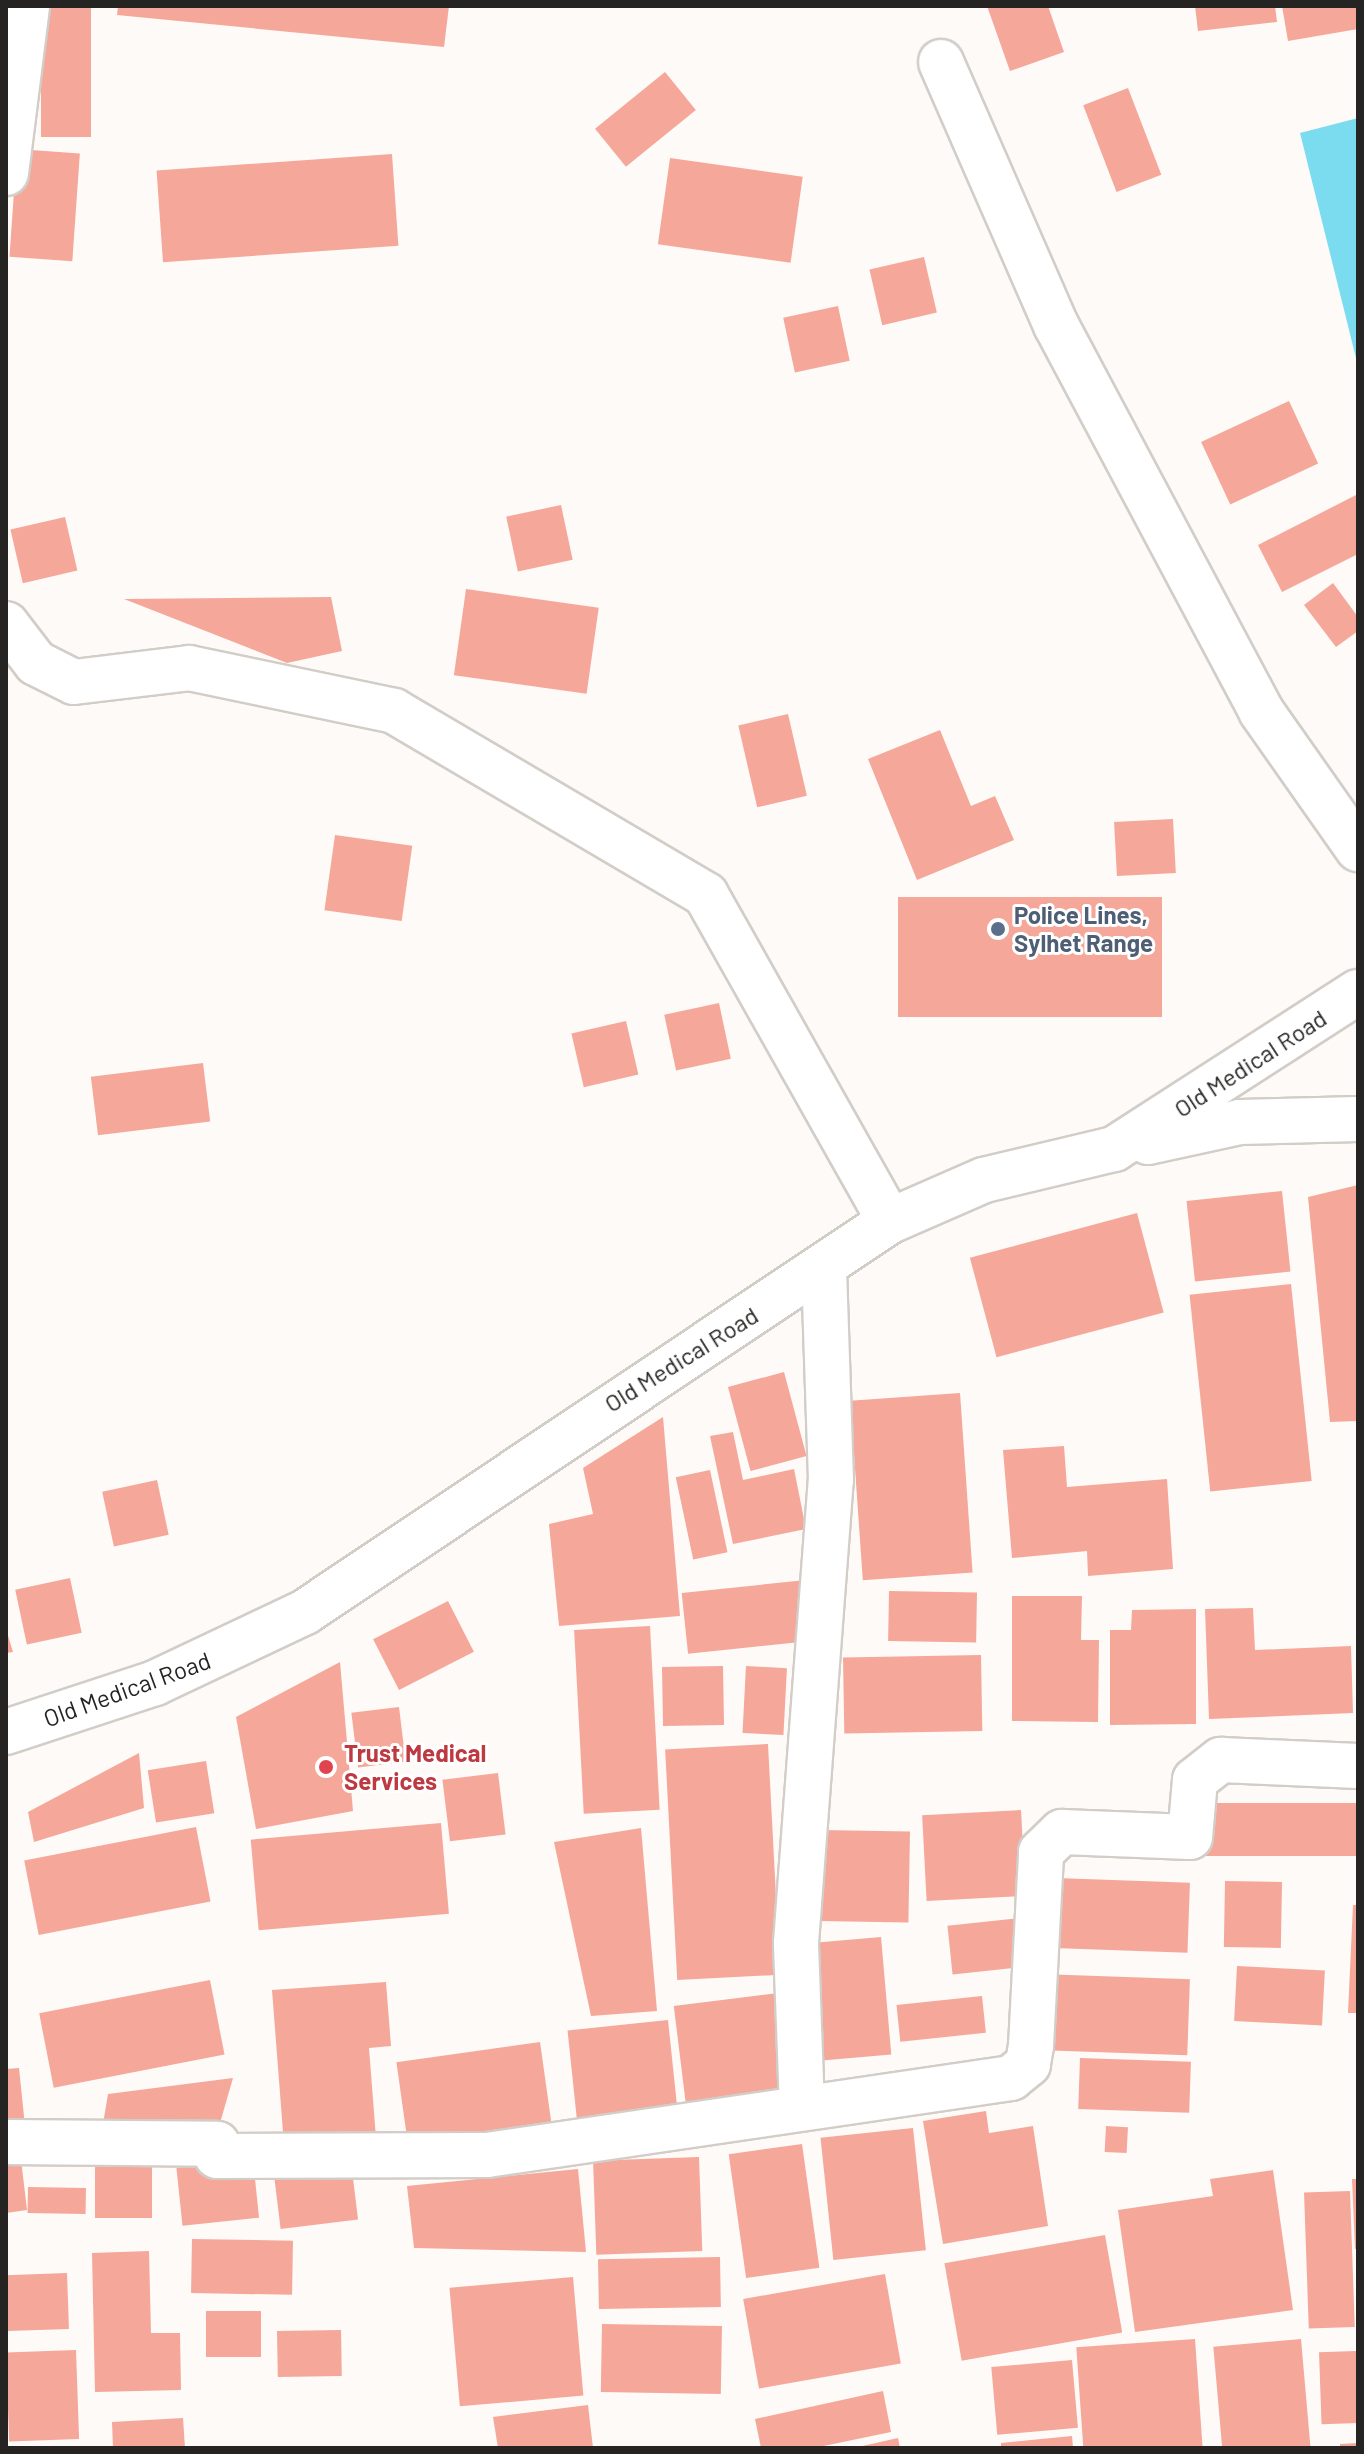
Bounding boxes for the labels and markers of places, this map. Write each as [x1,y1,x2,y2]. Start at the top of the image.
place label: Police Lines, Sylhet Range [1014,901,1153,957]
marker: Police Lines, Sylhet Range [989,920,1007,938]
place label: Trust Medical Services [344,1739,486,1795]
marker: Trust Medical Services [315,1756,337,1778]

